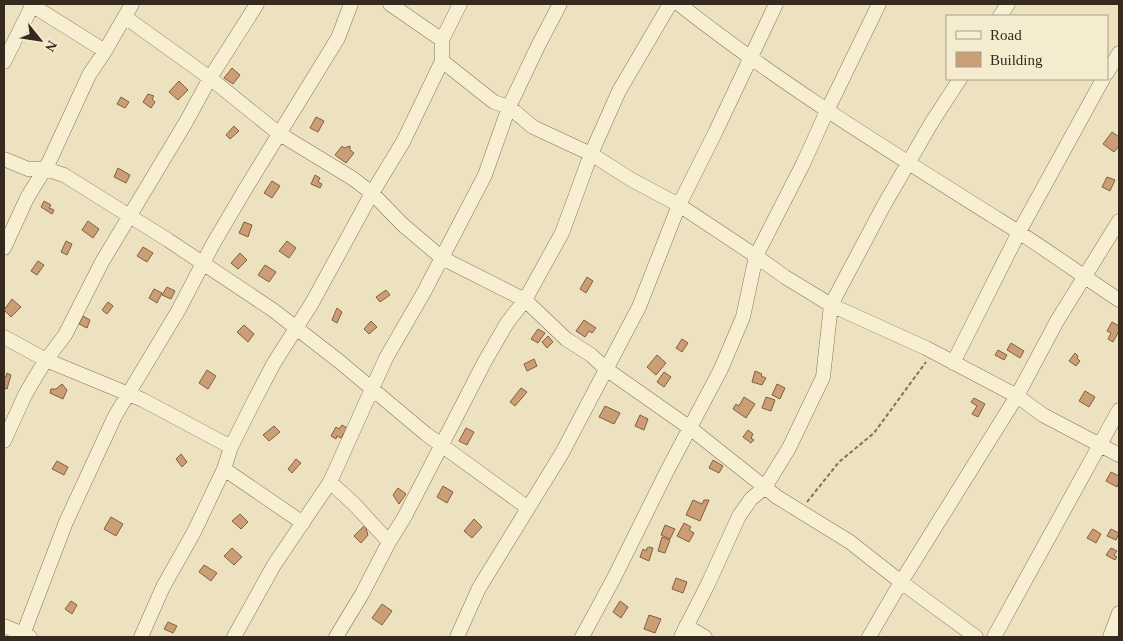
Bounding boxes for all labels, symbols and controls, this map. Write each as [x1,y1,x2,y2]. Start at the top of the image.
north arrow [15,15,65,65]
legend [946,15,1108,80]
text: Road [990,27,1022,43]
text: N [42,38,60,54]
text: Building [990,52,1043,68]

